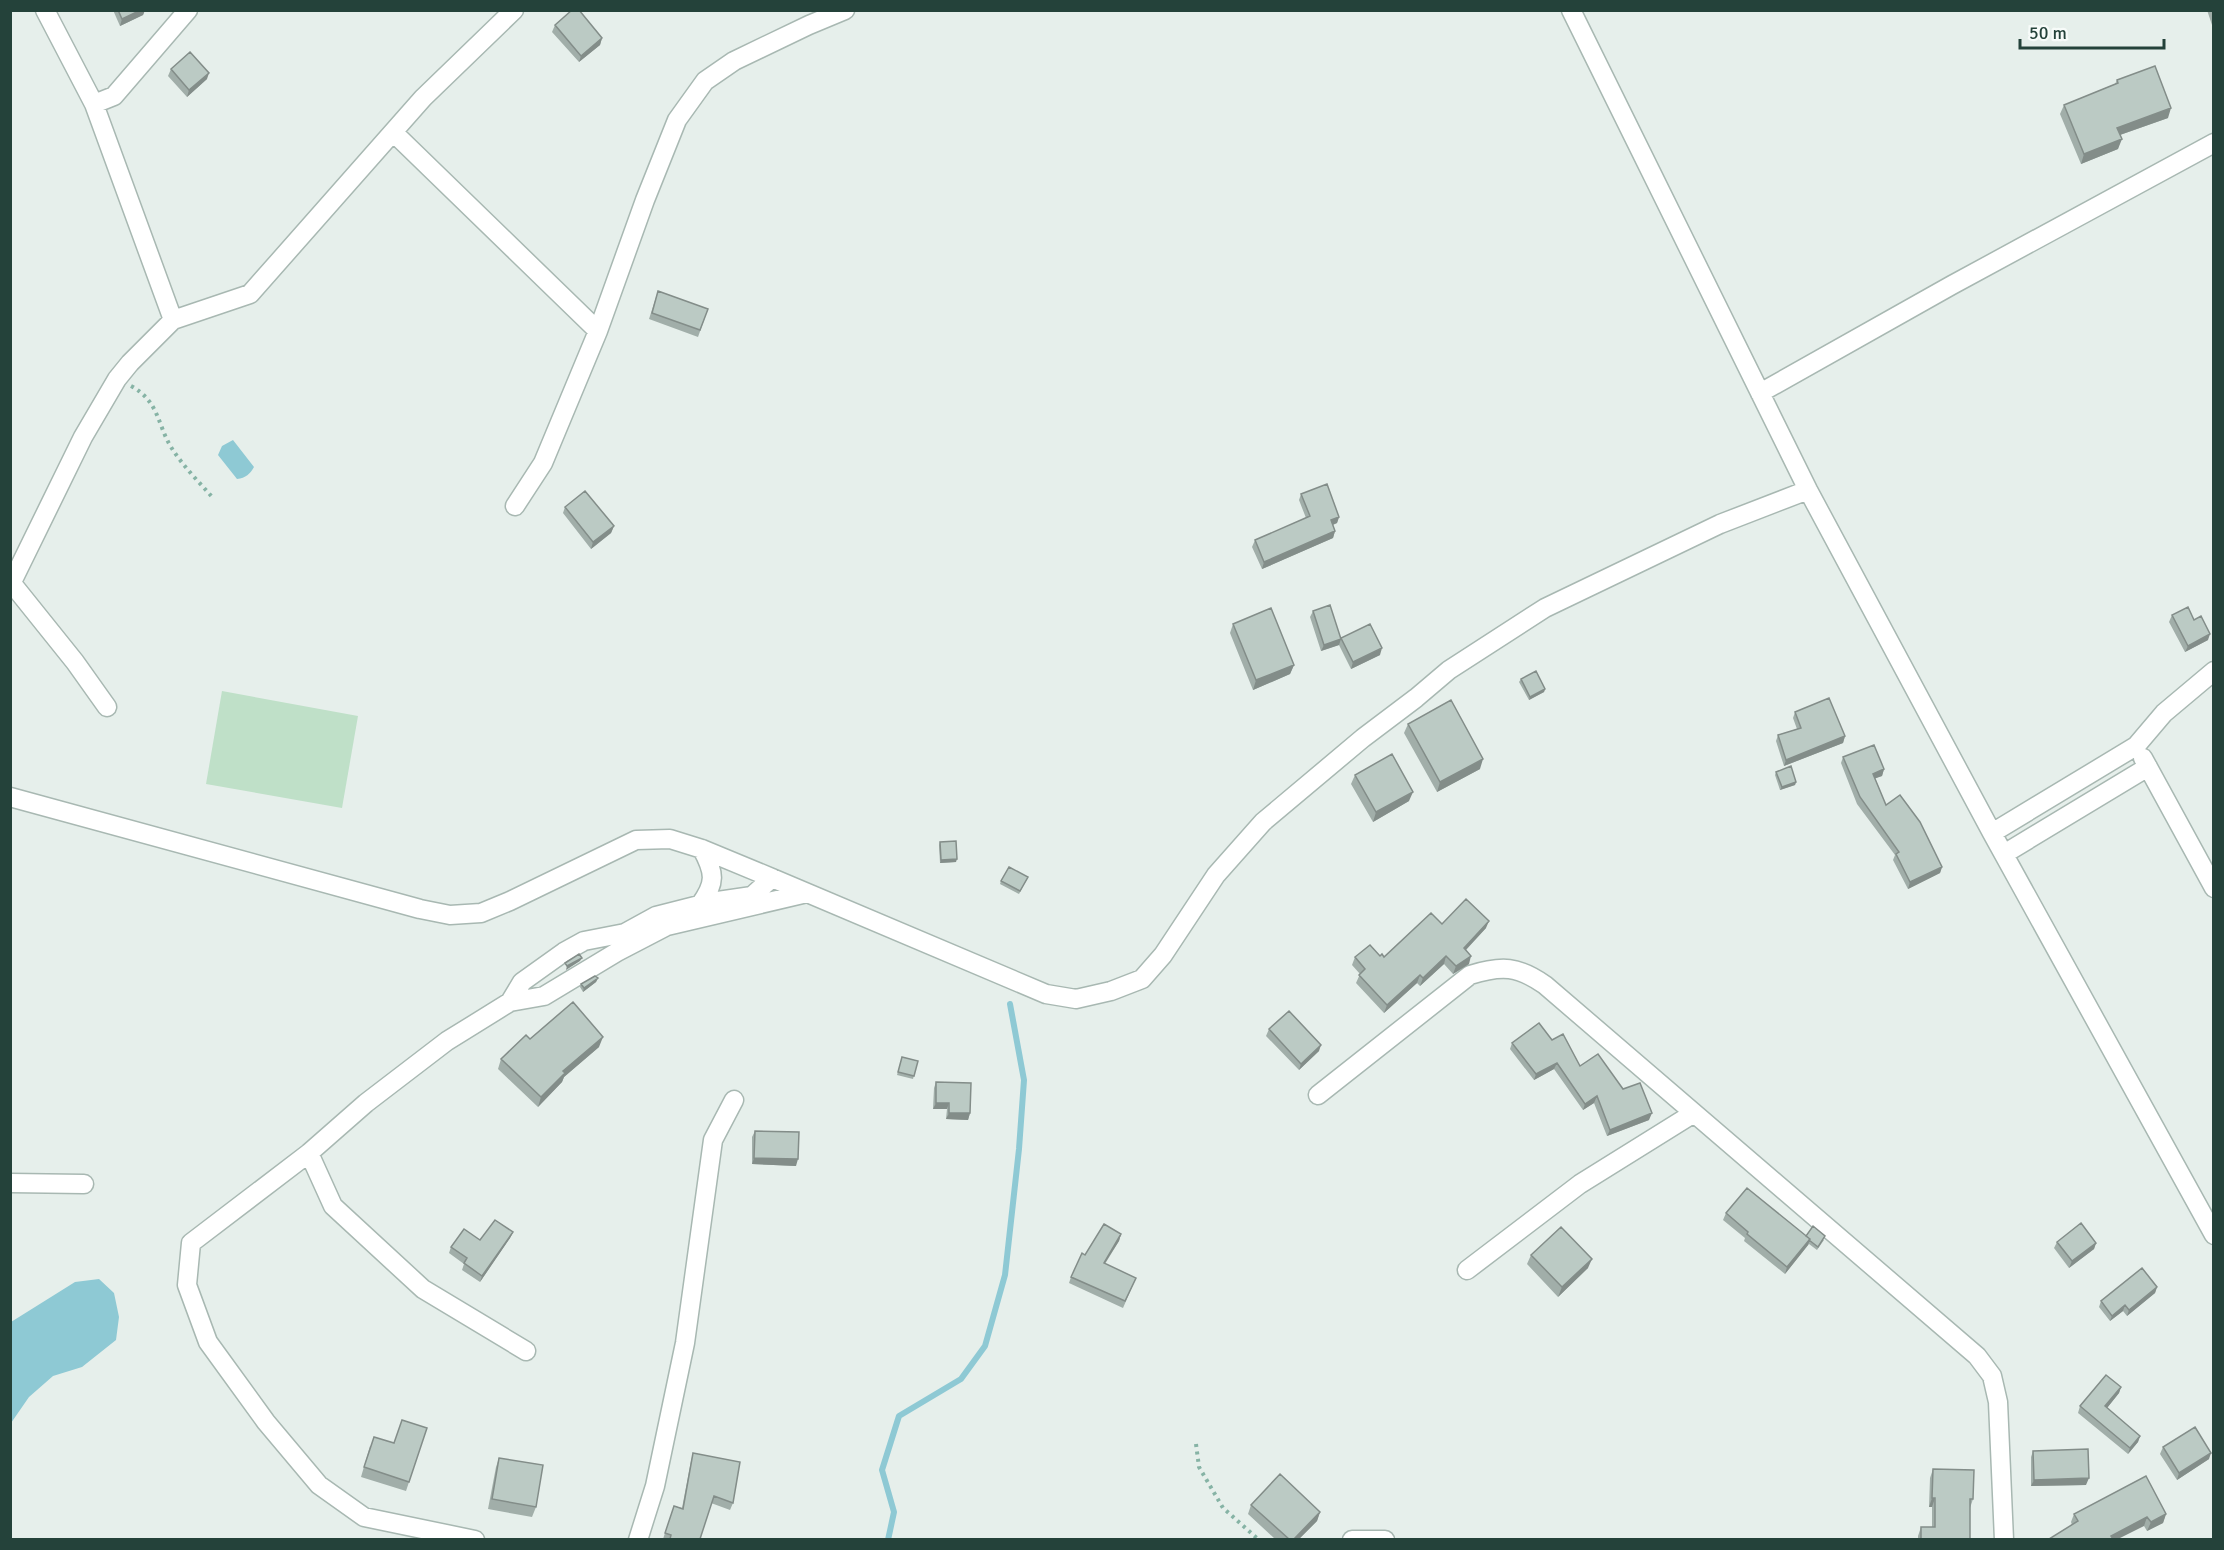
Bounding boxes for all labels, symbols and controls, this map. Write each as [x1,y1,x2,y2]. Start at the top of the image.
scale bar [2020,12,2164,50]
text: 50 m [2029,22,2067,44]

